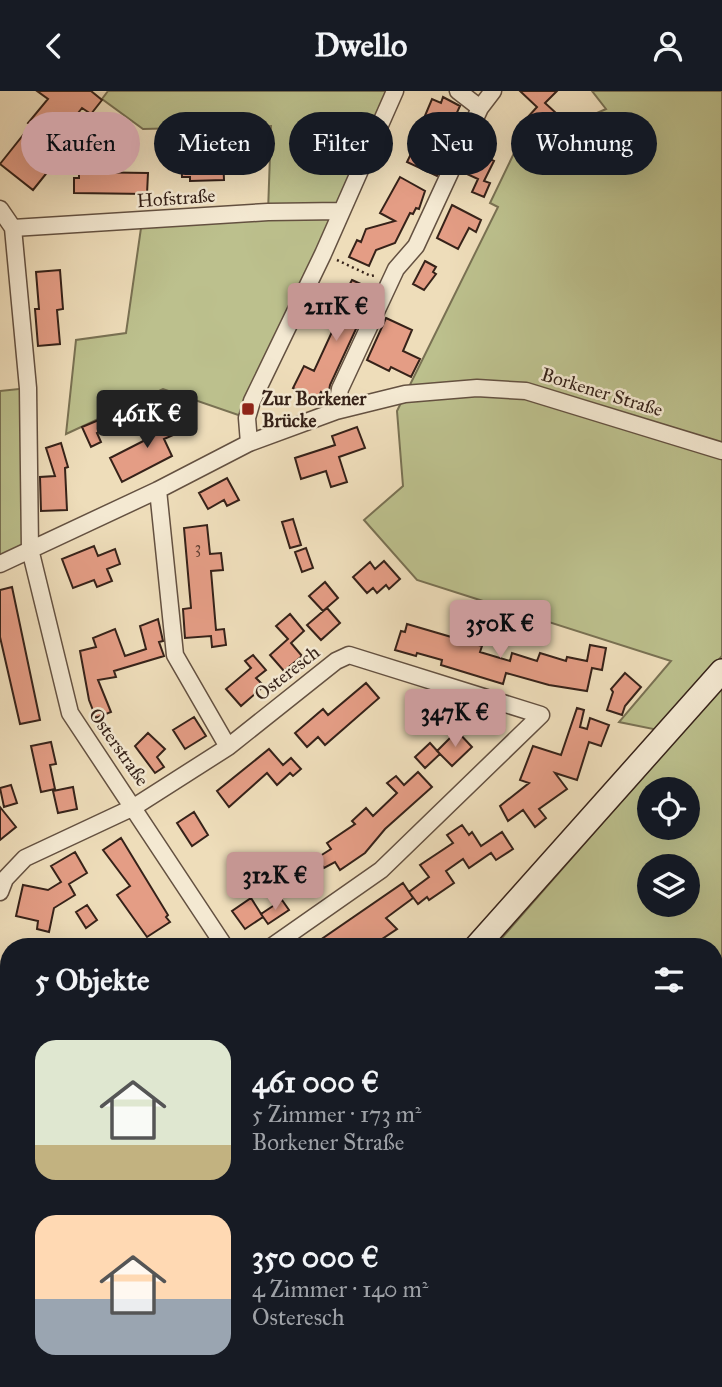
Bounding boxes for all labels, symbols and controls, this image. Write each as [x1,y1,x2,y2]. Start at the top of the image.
text: Dwello [315,26,407,65]
icon: back [35,27,73,65]
icon: person [649,27,687,65]
chip: Kaufen [21,112,140,175]
chip: Mieten [154,112,275,175]
chip: Filter [289,112,393,175]
chip: Neu [407,112,497,175]
chip: Wohnung [511,112,657,175]
street label: Hofstraße [136,184,216,212]
pin: 211K € [279,283,393,343]
text: 211K € [304,292,368,320]
street label: Borkener Straße [539,363,666,421]
place label: Zur Borkener Brücke [262,387,367,432]
pin: 461K € [90,391,204,450]
text: 461K € [113,399,181,427]
marker: Zur Borkener Brücke [240,401,256,417]
house number: 3 [195,538,201,557]
pin: 350K € [443,601,557,660]
text: 350K € [466,609,534,637]
street label: Osteresch [250,640,325,706]
pin: 347K € [398,689,512,749]
text: 347K € [421,698,489,726]
street label: Osterstraße [84,704,154,790]
map controls [637,777,700,917]
button: locate [637,777,700,840]
pin: 312K € [218,853,332,912]
button: layers [637,854,700,917]
text: 312K € [243,861,307,889]
icon: filters [650,961,688,999]
text: 5 Objekte [35,962,150,998]
text: 461 000 € [252,1064,379,1100]
icon: home [91,1068,175,1152]
text: 5 Zimmer · 173 m² [252,1100,422,1128]
text: Borkener Straße [252,1128,404,1156]
text: 350 000 € [252,1239,379,1275]
icon: home [91,1243,175,1327]
text: 4 Zimmer · 140 m² [252,1275,428,1303]
text: Osteresch [252,1303,345,1331]

